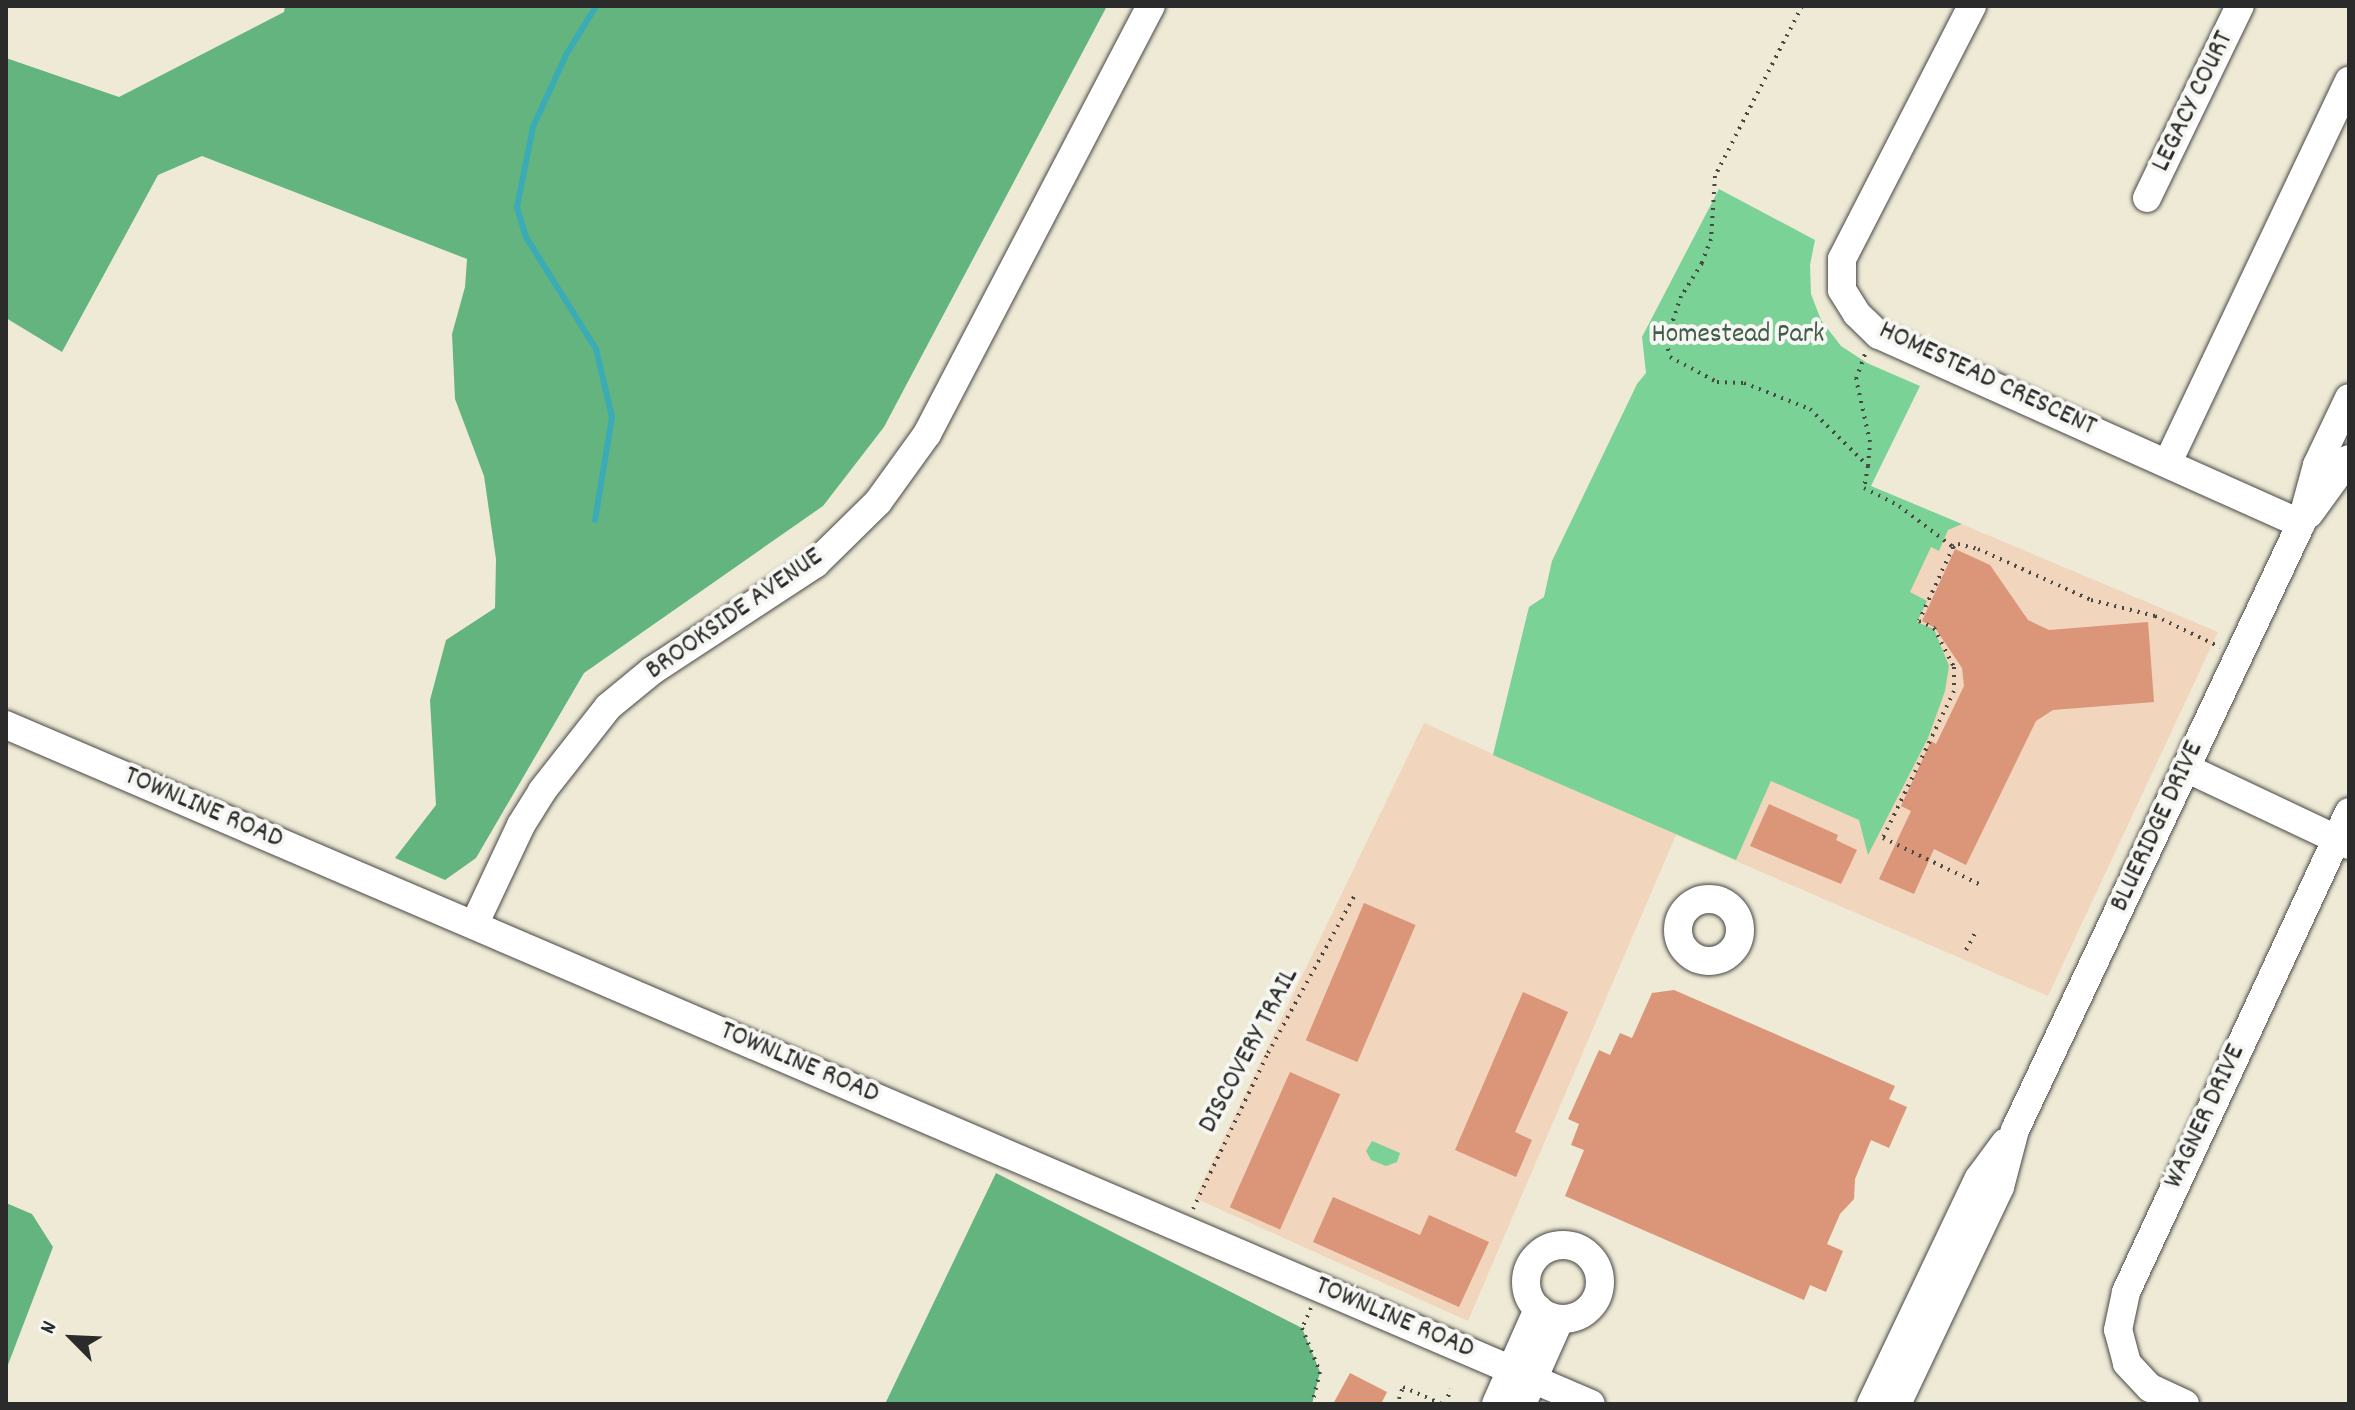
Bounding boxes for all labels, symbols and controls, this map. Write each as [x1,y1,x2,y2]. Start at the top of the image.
street label: LEGACY COURT [2146,26,2242,178]
street label: HOMESTEAD CRESCENT [1873,315,2101,445]
park label: Homestead Park [1651,319,1825,353]
street label: BROOKSIDE AVENUE [640,542,830,688]
street label: BLUERIDGE DRIVE [2104,737,2212,917]
street label: TOWNLINE ROAD [118,760,288,858]
street label: DISCOVERY TRAIL [1192,963,1308,1139]
street label: TOWNLINE ROAD [714,1015,884,1113]
street label: WAGNER DRIVE [2158,1040,2254,1194]
street label: TOWNLINE ROAD [1309,1270,1479,1368]
north arrow [32,1298,112,1378]
text: N [33,1317,66,1339]

